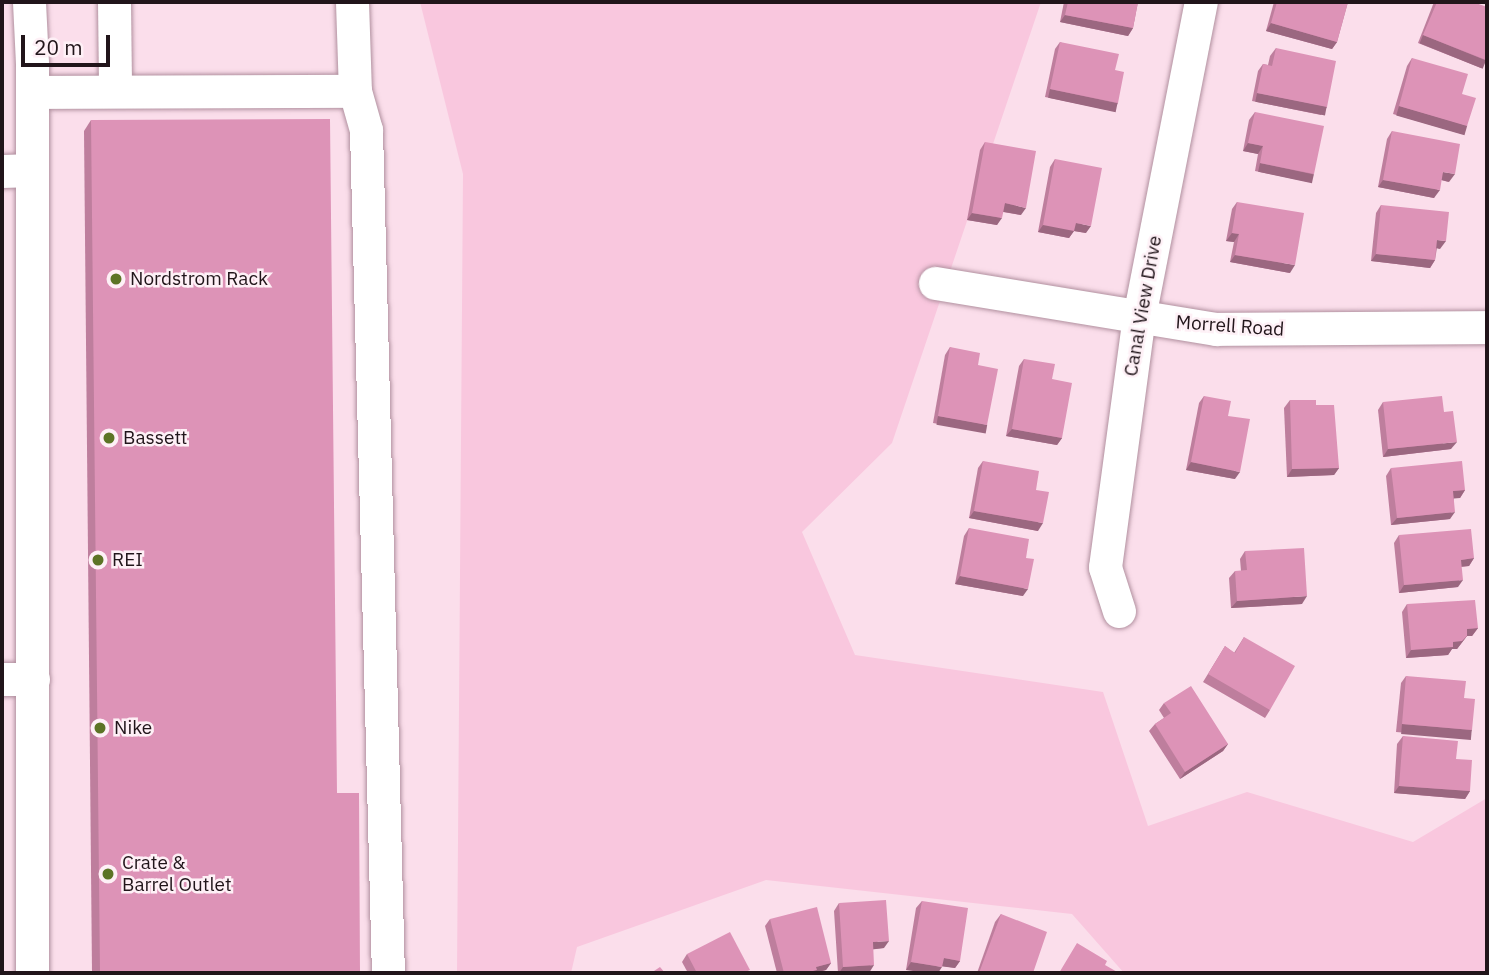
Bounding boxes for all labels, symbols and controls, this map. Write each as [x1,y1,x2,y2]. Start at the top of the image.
scale bar [24,21,114,65]
text: 20 m [34,33,83,61]
street label: Canal View Drive [1119,234,1167,378]
place label: Nordstrom Rack [130,268,268,290]
marker: Nordstrom Rack [108,271,124,287]
street label: Morrell Road [1175,311,1285,341]
place label: Bassett [123,427,188,449]
marker: Bassett [101,430,117,446]
place label: REI [112,549,143,571]
marker: REI [90,552,106,568]
place label: Nike [114,717,152,739]
marker: Nike [92,720,108,736]
place label: Crate & Barrel Outlet [122,852,232,896]
marker: Crate & Barrel Outlet [100,866,116,882]

